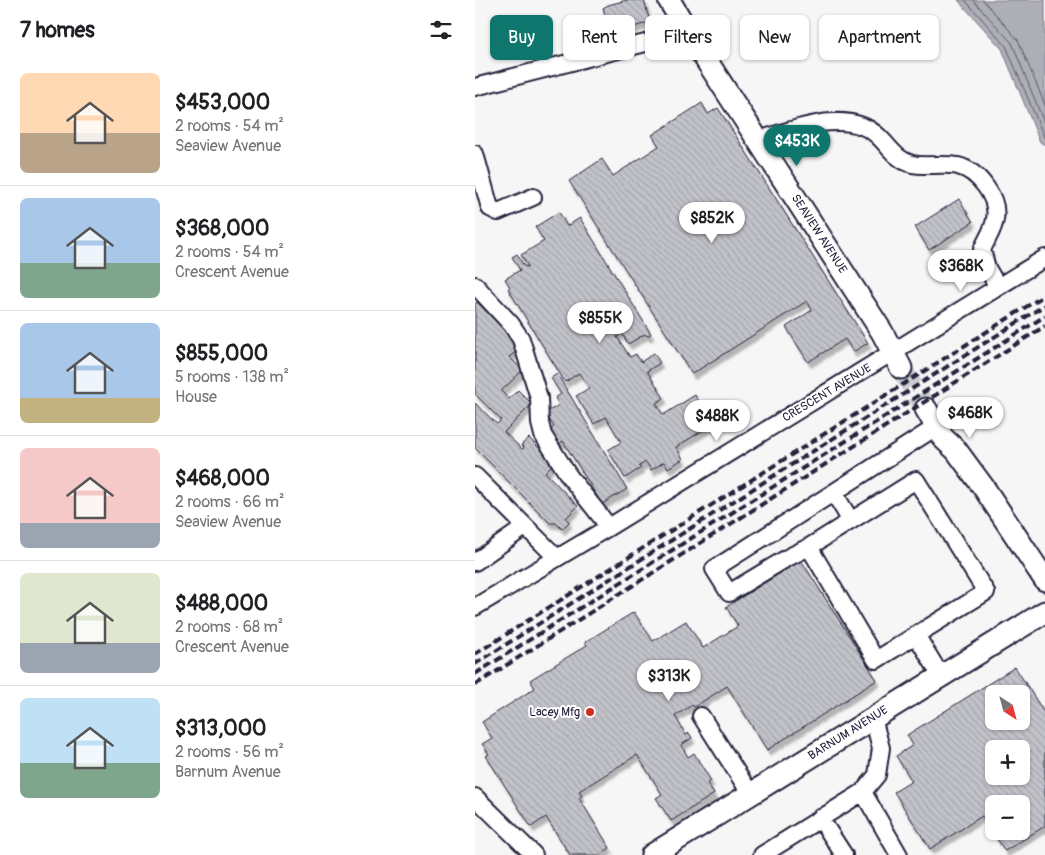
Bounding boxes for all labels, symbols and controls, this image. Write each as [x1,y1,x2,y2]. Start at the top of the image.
chip: Buy [490,15,553,60]
chip: Rent [563,15,635,60]
chip: Filters [645,15,730,60]
chip: New [740,15,809,60]
chip: Apartment [819,15,939,60]
icon: filters [427,16,455,44]
text: 7 homes [20,17,95,44]
text: $453,000 [175,89,270,116]
icon: home [60,93,120,153]
text: 2 rooms · 54 m² [175,116,284,136]
pin: $453K [762,124,832,167]
text: $453K [774,131,820,151]
text: Seaview Avenue [175,136,281,156]
street label: SEAVIEW AVENUE [788,192,850,276]
pin: $852K [677,202,747,244]
text: $852K [690,208,734,228]
text: $368,000 [175,215,269,242]
icon: home [60,218,120,278]
text: 2 rooms · 54 m² [175,242,284,262]
pin: $368K [926,250,996,292]
text: $368K [939,256,983,276]
text: Crescent Avenue [175,262,289,282]
pin: $855K [565,302,635,344]
text: $855K [578,308,622,328]
text: $855,000 [175,340,268,367]
icon: home [60,343,120,403]
street label: CRESCENT AVENUE [780,361,874,425]
text: 5 rooms · 138 m² [175,367,289,387]
text: House [175,387,217,407]
pin: $468K [935,396,1005,439]
pin: $488K [682,400,752,442]
text: $468K [948,403,992,423]
text: $488K [695,406,739,426]
text: $468,000 [175,465,270,492]
icon: home [60,468,120,528]
text: 2 rooms · 66 m² [175,492,285,512]
text: Seaview Avenue [175,512,281,532]
text: $488,000 [175,590,268,617]
icon: home [60,593,120,653]
text: 2 rooms · 68 m² [175,617,283,637]
text: Crescent Avenue [175,637,289,657]
pin: $313K [634,660,704,702]
text: $313K [648,666,690,686]
north arrow [985,685,1030,730]
map controls [985,685,1030,840]
street label: BARNUM AVENUE [805,703,891,763]
place label: Lacey Mfg [529,705,580,720]
marker: Lacey Mfg [584,706,596,718]
text: $313,000 [175,715,266,742]
icon: home [60,718,120,778]
button: + [985,740,1030,785]
text: 2 rooms · 56 m² [175,742,284,762]
text: Barnum Avenue [175,762,281,782]
button: − [985,795,1030,840]

